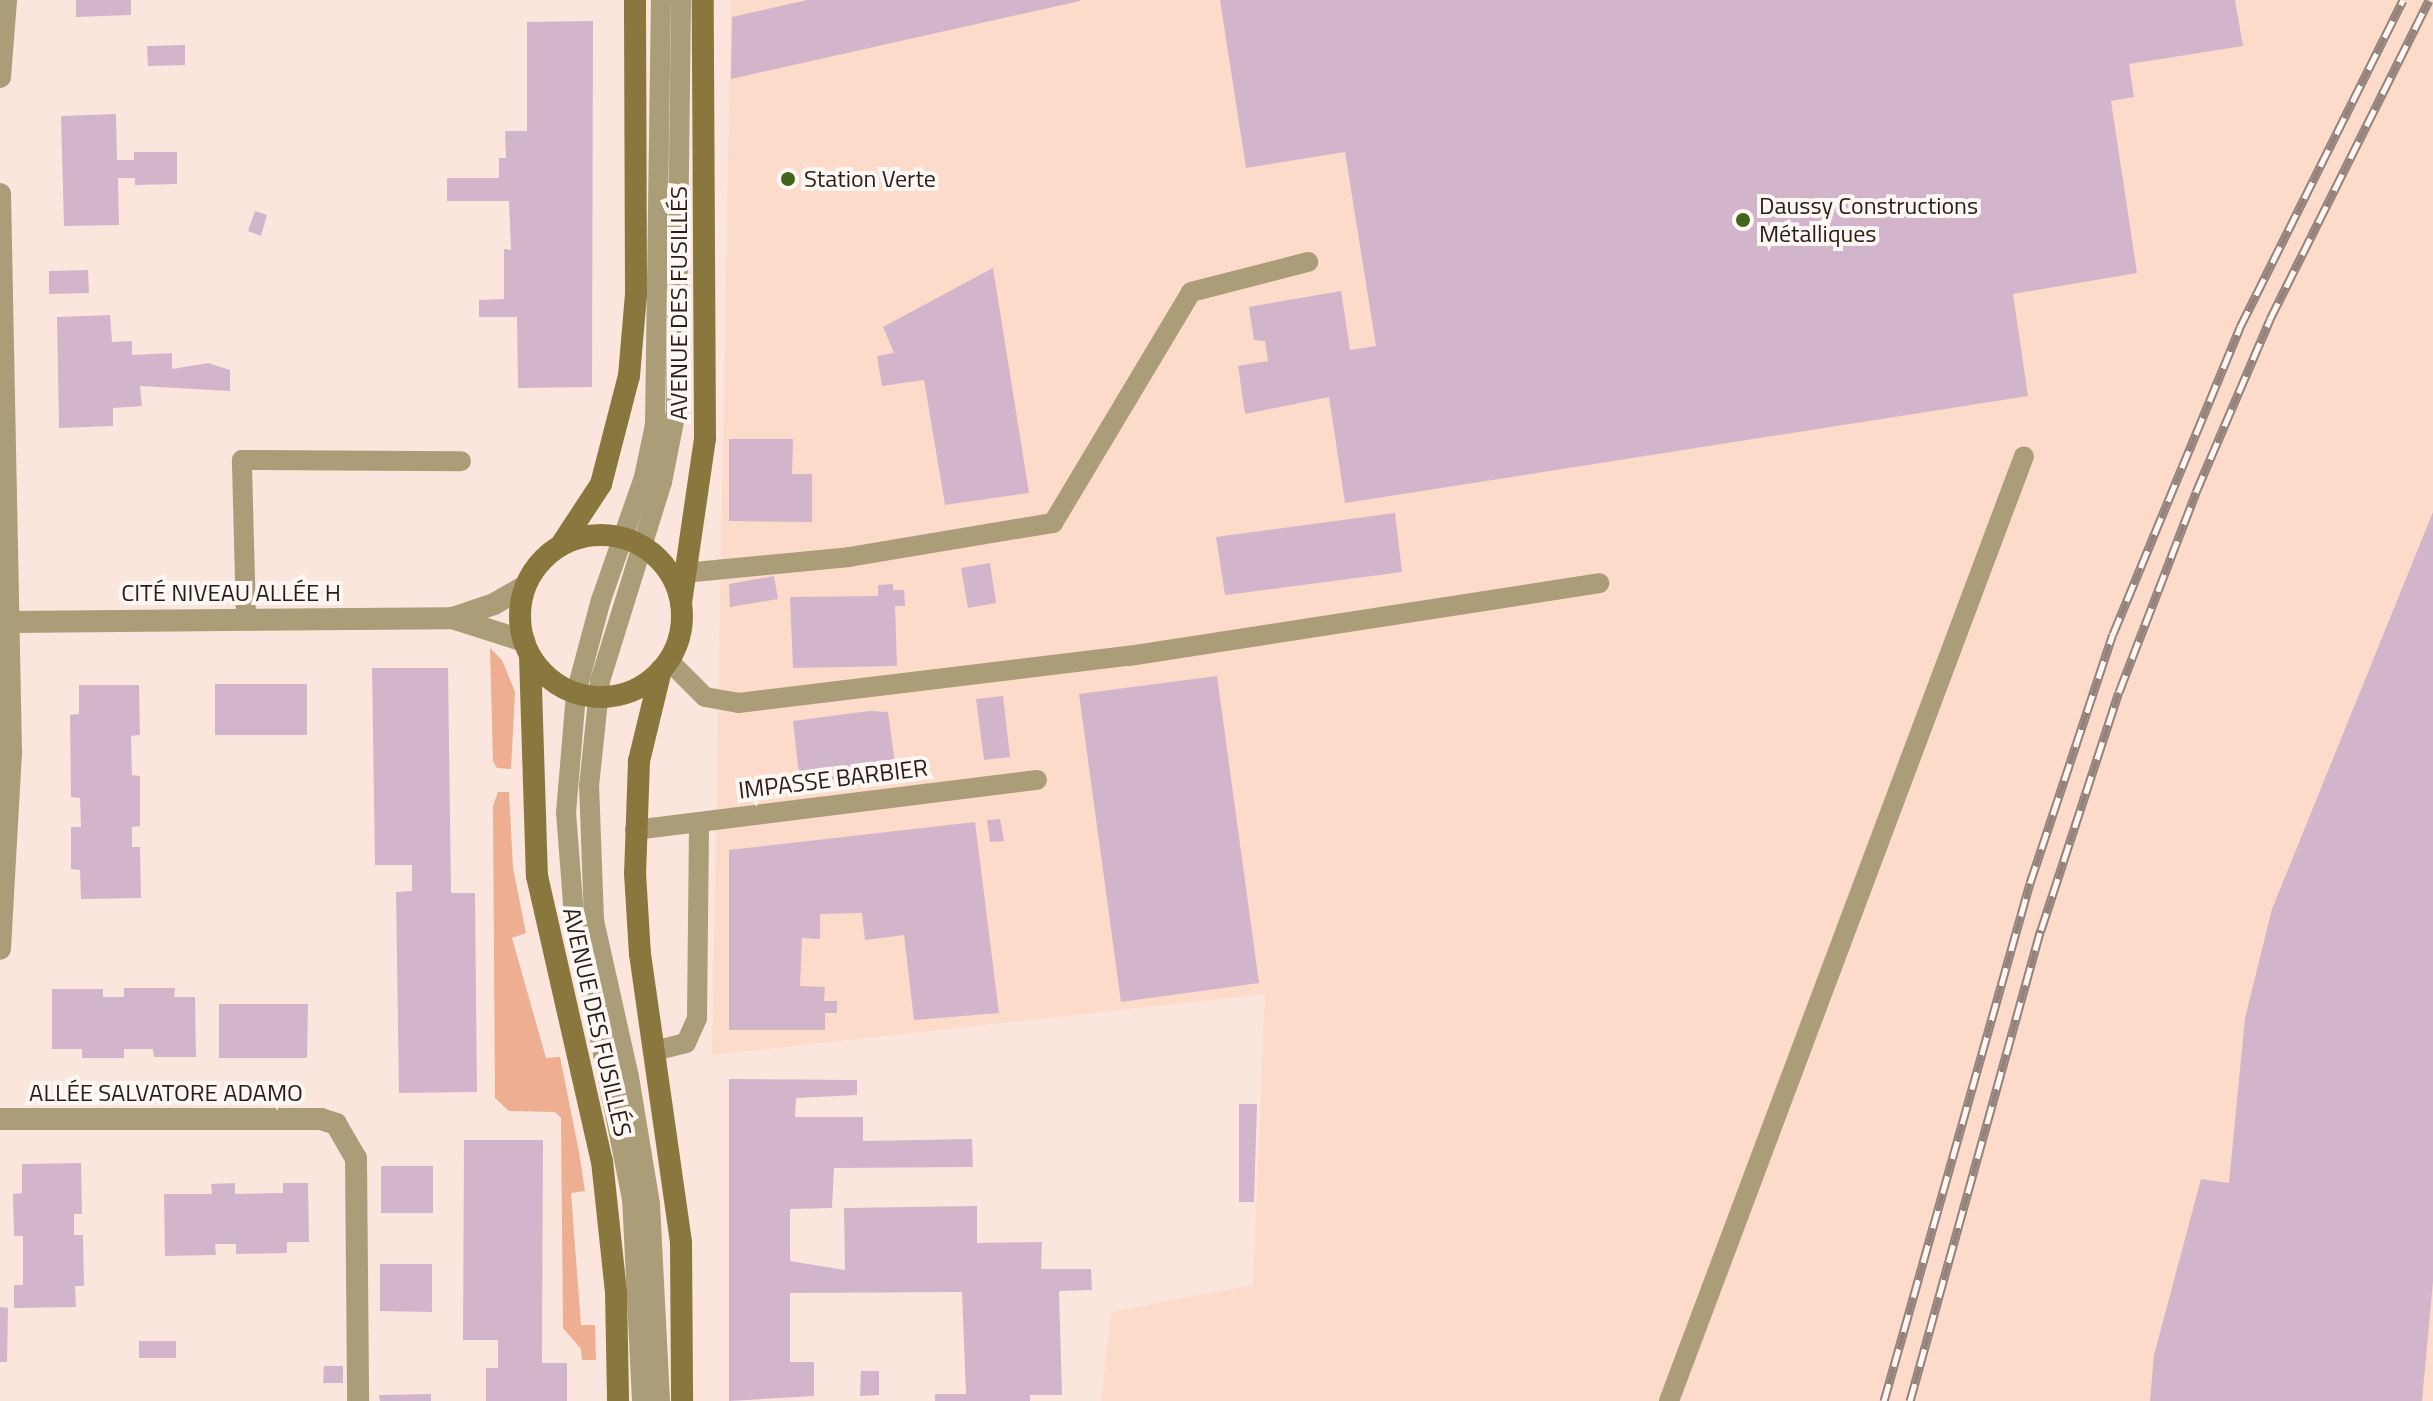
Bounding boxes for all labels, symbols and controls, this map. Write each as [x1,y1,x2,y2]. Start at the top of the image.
place label: Station Verte [804,165,936,193]
marker: Station Verte [779,170,797,188]
street label: AVENUE DES FUSILLÉS [665,186,693,420]
place label: Daussy Constructions Métalliques [1759,192,1978,248]
marker: Daussy Constructions Métalliques [1734,211,1752,229]
street label: CITÉ NIVEAU ALLÉE H [121,579,341,607]
street label: IMPASSE BARBIER [737,753,929,805]
street label: AVENUE DES FUSILLÉS [557,905,637,1139]
street label: ALLÉE SALVATORE ADAMO [29,1079,303,1107]

